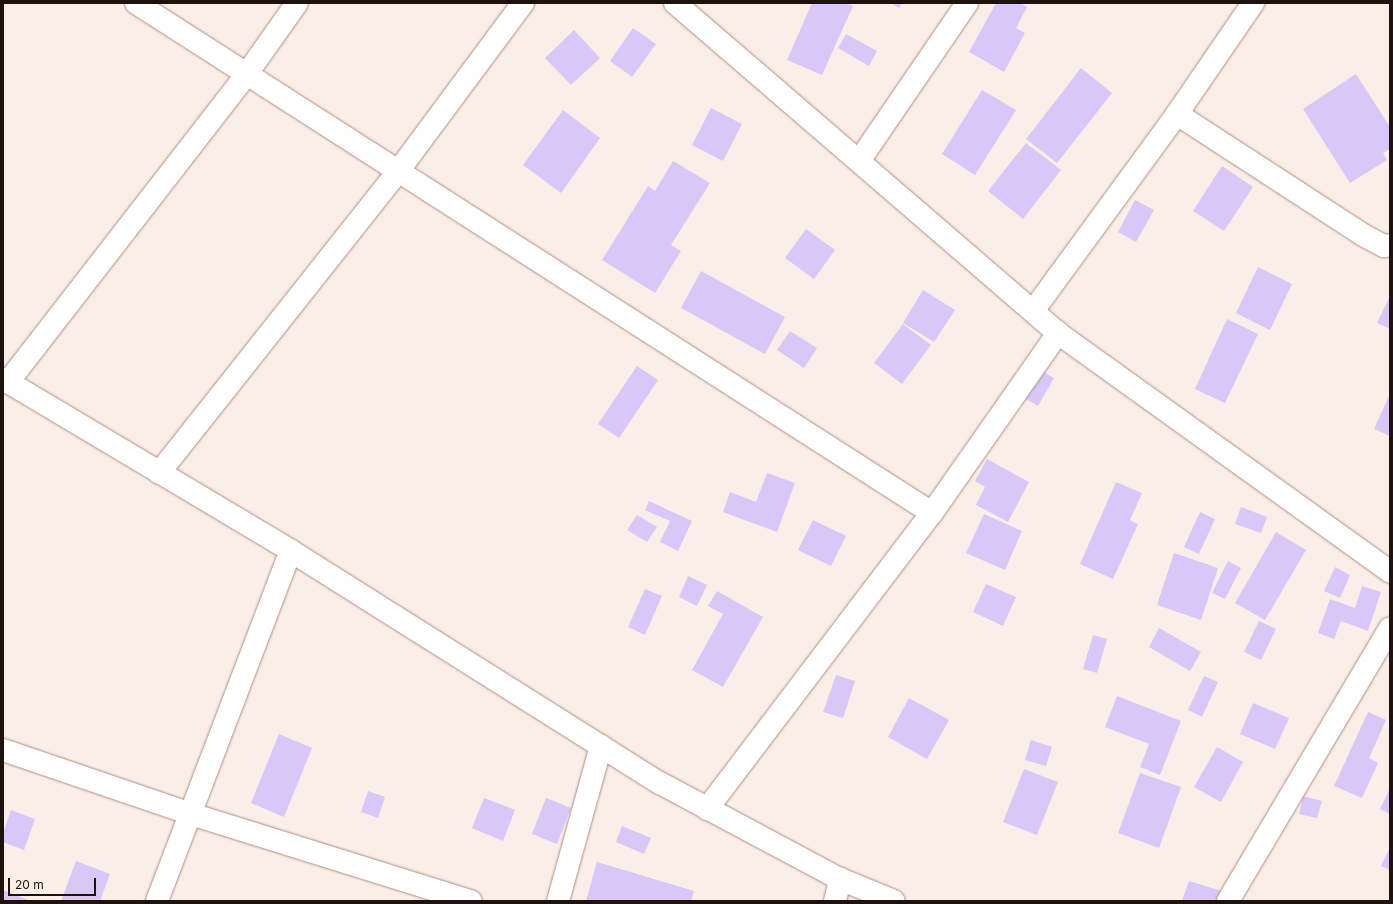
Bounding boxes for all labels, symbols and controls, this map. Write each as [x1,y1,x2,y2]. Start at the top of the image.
scale bar [10,870,98,896]
text: 20 m [15,877,44,892]

